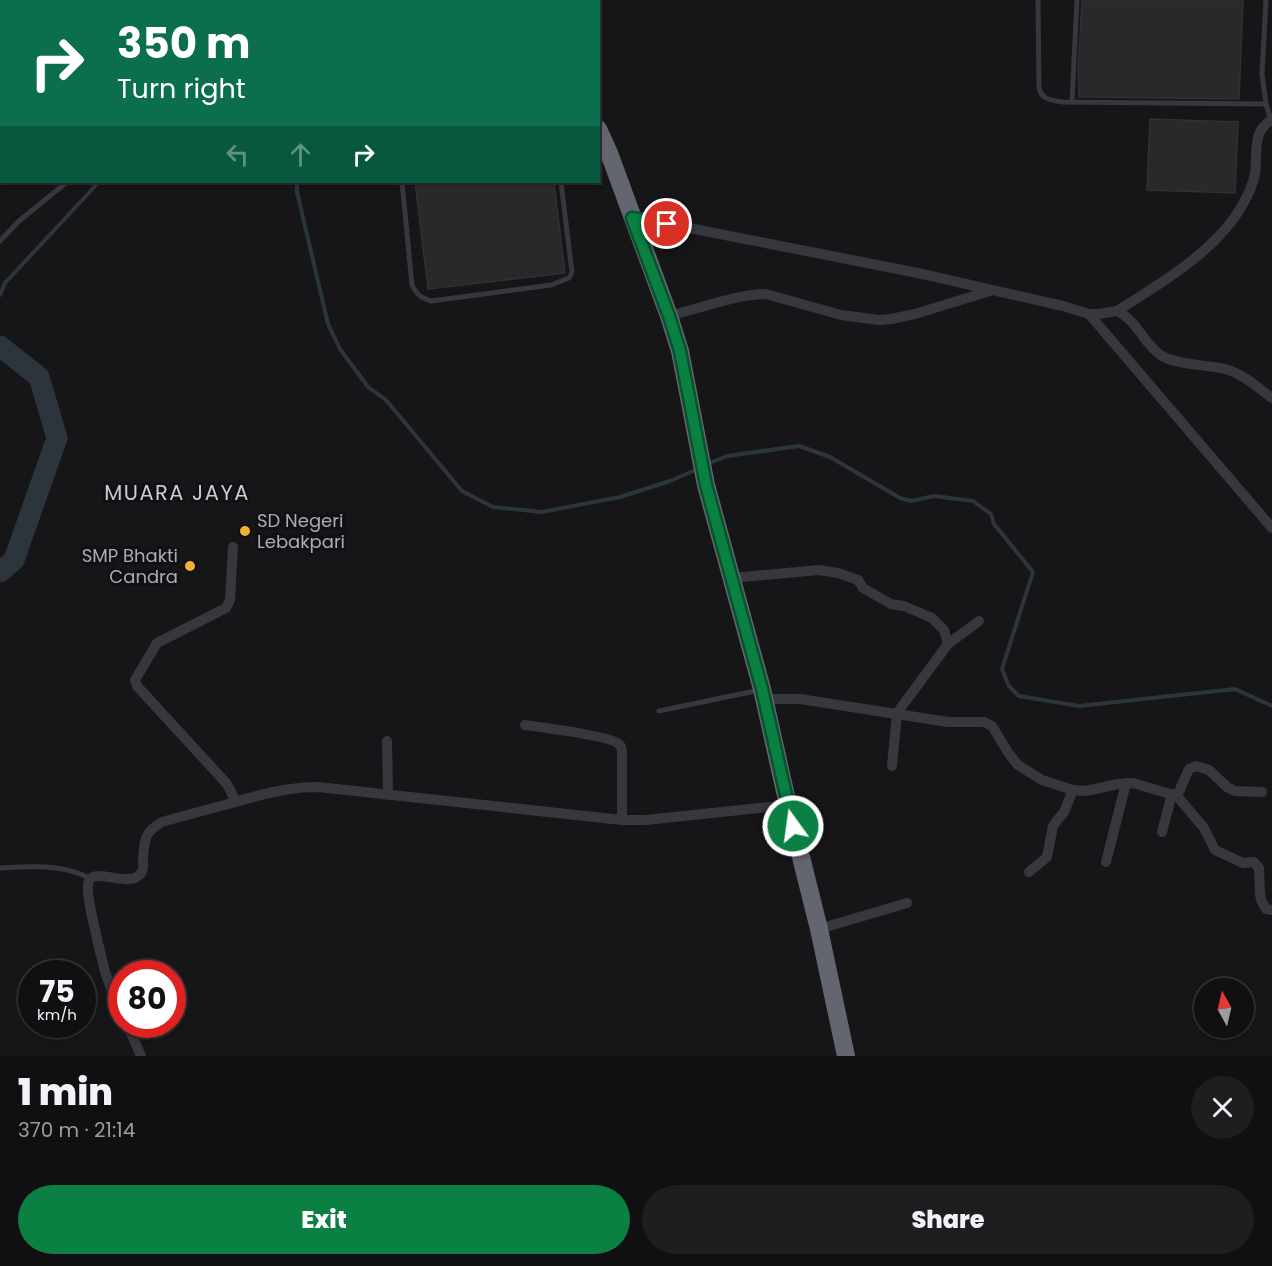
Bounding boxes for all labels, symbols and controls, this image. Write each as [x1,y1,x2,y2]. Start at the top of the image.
text: 350 m [117,14,250,73]
icon: right [18,24,96,102]
text: Turn right [117,70,246,107]
icon: left [221,138,254,171]
icon: ahead [284,138,317,171]
icon: right [347,138,380,171]
pin [641,198,692,249]
icon: arrive [650,207,683,240]
district label: MUARA JAYA [104,478,250,507]
place label: SD Negeri Lebakpari [257,508,345,554]
marker: SD Negeri Lebakpari [238,524,252,538]
place label: SMP Bhakti Candra [82,543,178,589]
marker: SMP Bhakti Candra [183,559,197,573]
position arrow [761,794,825,858]
speed limit sign: 80 [108,960,186,1038]
text: 75 [39,970,75,1013]
north arrow [1194,978,1254,1038]
map controls [1194,978,1254,1038]
text: km/h [37,1004,77,1025]
text: 1 min [18,1067,113,1118]
button: close [1191,1076,1254,1139]
text: 370 m · 21:14 [18,1116,135,1144]
button: Exit [18,1185,630,1254]
button: Share [642,1185,1254,1254]

